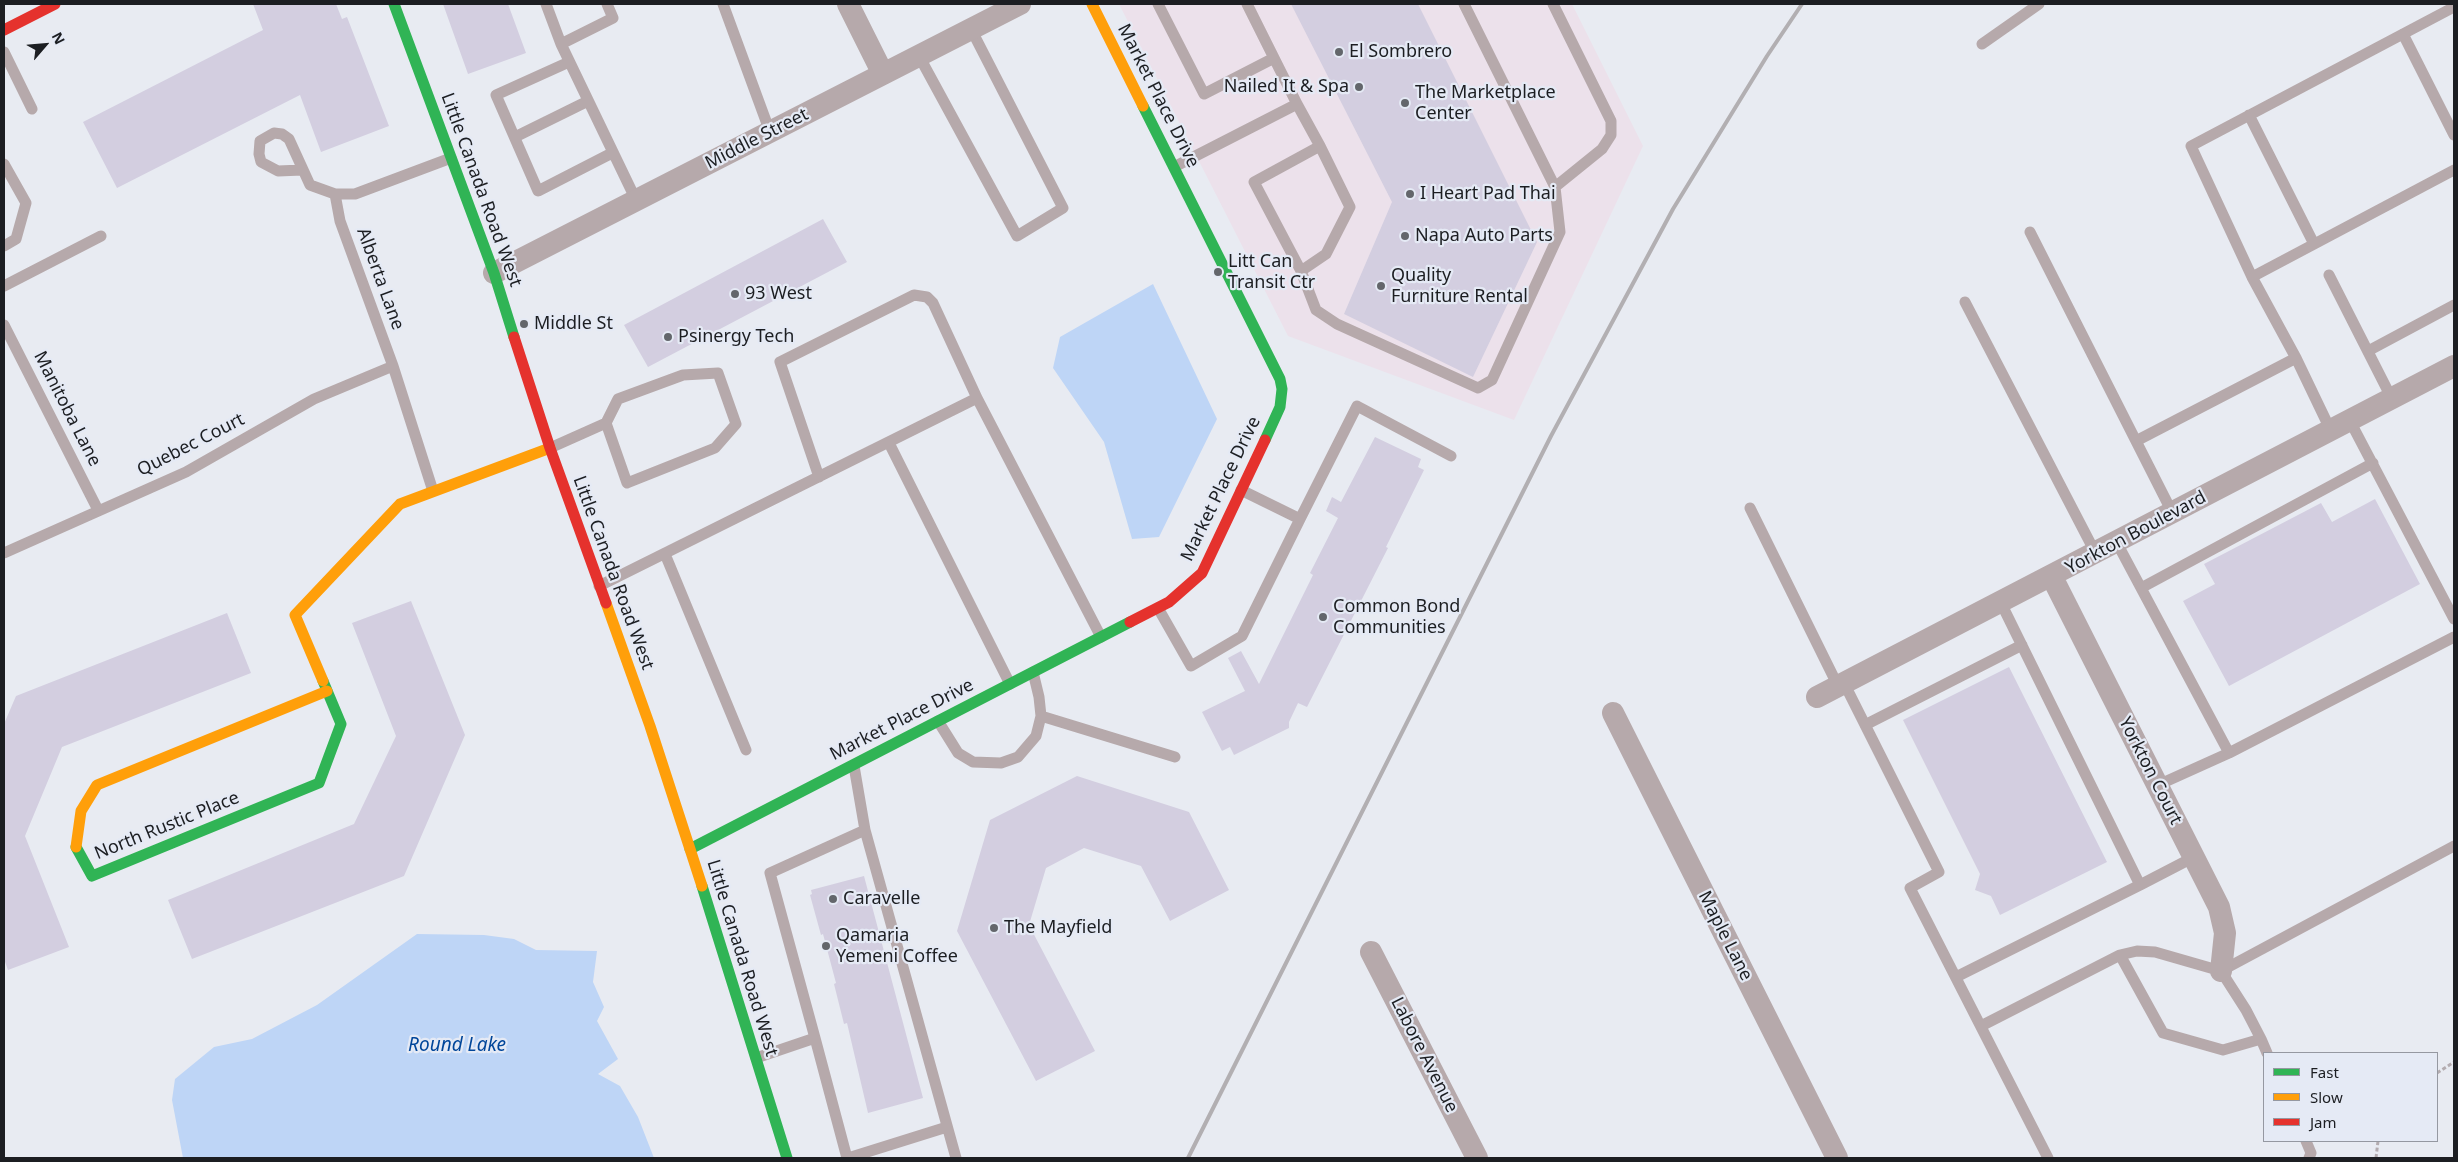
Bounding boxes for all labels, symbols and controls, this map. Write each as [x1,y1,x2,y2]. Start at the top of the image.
north arrow [20,20,70,70]
street label: Market Place Drive [1112,21,1204,171]
text: N [48,29,70,47]
place label: El Sombrero [1349,41,1452,63]
marker: El Sombrero [1333,46,1345,58]
place label: Nailed It & Spa [1224,76,1349,98]
marker: Nailed It & Spa [1353,81,1365,93]
place label: The Marketplace Center [1415,82,1556,125]
street label: Little Canada Road West [436,90,526,290]
marker: The Marketplace Center [1399,97,1411,109]
street label: Middle Street [702,104,812,174]
place label: I Heart Pad Thai [1420,183,1556,205]
marker: I Heart Pad Thai [1404,188,1416,200]
street label: Alberta Lane [352,225,408,333]
place label: Napa Auto Parts [1415,225,1553,247]
marker: Napa Auto Parts [1399,230,1411,242]
place label: Litt Can Transit Ctr [1228,251,1315,294]
place label: Quality Furniture Rental [1391,265,1528,308]
marker: Litt Can Transit Ctr [1212,266,1224,278]
marker: Quality Furniture Rental [1375,280,1387,292]
place label: 93 West [745,283,812,305]
marker: 93 West [729,288,741,300]
place label: Middle St [534,313,613,335]
marker: Middle St [518,318,530,330]
place label: Psinergy Tech [678,326,794,348]
marker: Psinergy Tech [662,331,674,343]
street label: Manitoba Lane [29,348,105,470]
street label: Quebec Court [134,409,248,481]
street label: Market Place Drive [1177,413,1265,565]
street label: Little Canada Road West [568,473,658,673]
street label: Yorkton Boulevard [2062,487,2210,579]
place label: Common Bond Communities [1333,596,1460,638]
marker: Common Bond Communities [1317,611,1329,623]
street label: Market Place Drive [827,674,977,766]
street label: Yorkton Court [2114,714,2186,828]
street label: North Rustic Place [91,787,243,865]
street label: Little Canada Road West [702,857,782,1059]
place label: Caravelle [843,888,920,910]
street label: Maple Lane [1693,888,1757,984]
marker: Caravelle [827,893,839,905]
place label: The Mayfield [1004,917,1112,939]
marker: The Mayfield [988,922,1000,934]
place label: Qamaria Yemeni Coffee [836,925,958,968]
marker: Qamaria Yemeni Coffee [820,940,832,952]
street label: Labore Avenue [1386,994,1462,1116]
water label: Round Lake [408,1035,506,1057]
legend [2263,1052,2438,1142]
text: Fast [2310,1062,2339,1082]
text: Slow [2310,1087,2343,1107]
text: Jam [2310,1112,2337,1132]

